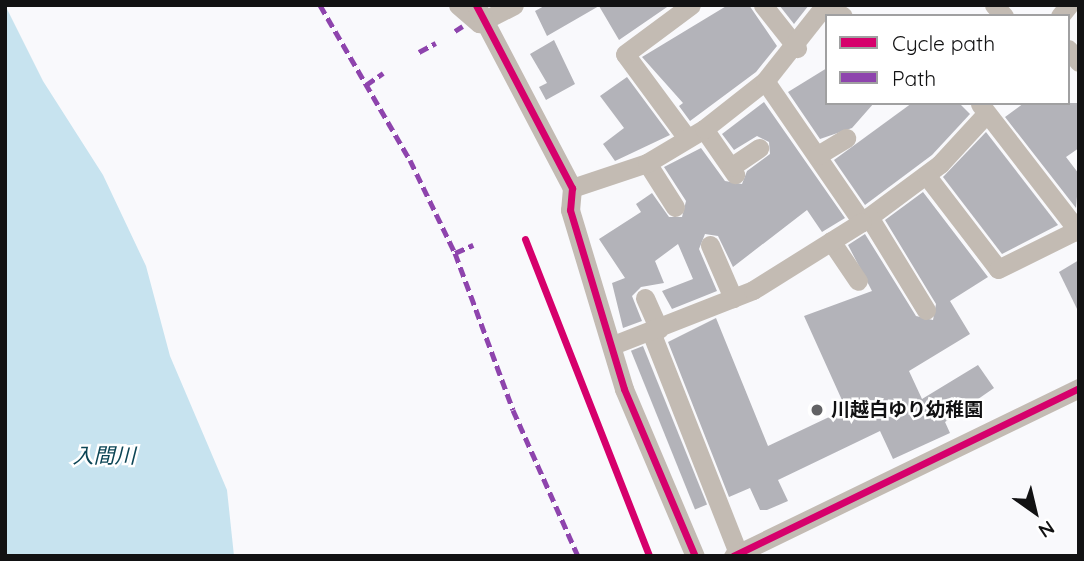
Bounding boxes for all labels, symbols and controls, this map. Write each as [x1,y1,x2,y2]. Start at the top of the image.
legend [825,14,1070,105]
text: Cycle path [892,30,995,56]
text: Path [892,65,936,91]
place label: 川越白ゆり幼稚園 [831,399,983,421]
marker: 川越白ゆり幼稚園 [809,402,825,418]
water label: 入間川 [73,442,135,468]
north arrow [1000,477,1070,547]
text: N [1034,516,1059,543]

